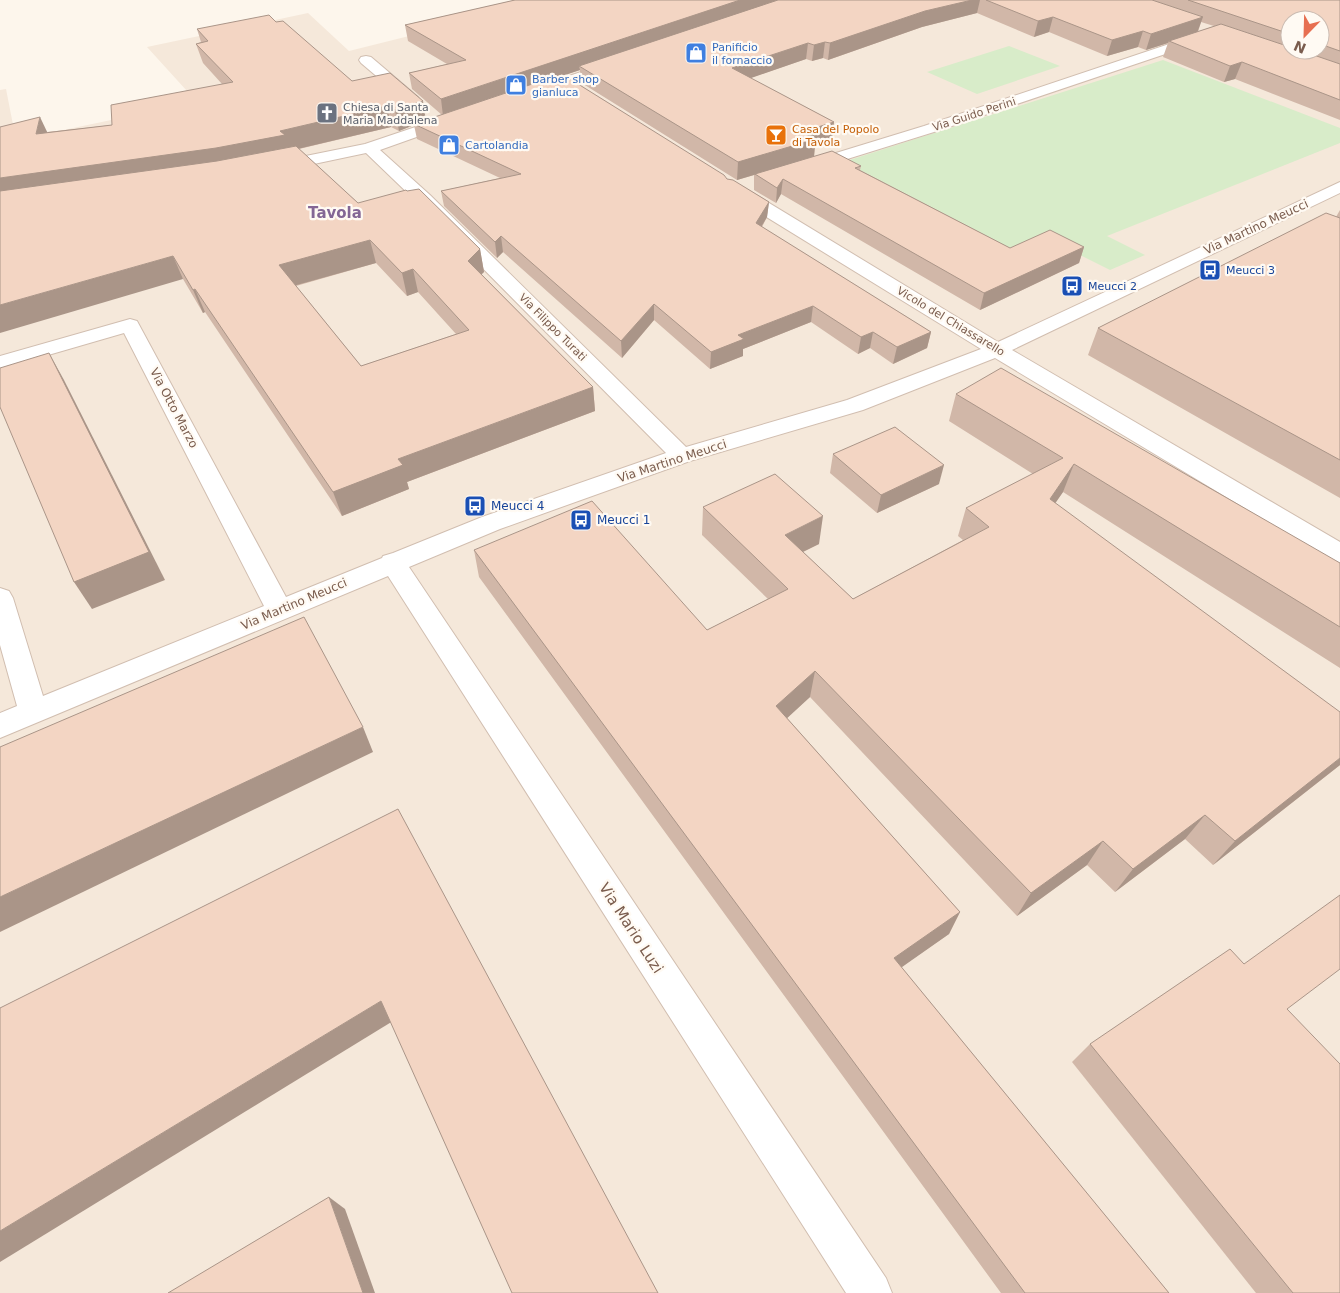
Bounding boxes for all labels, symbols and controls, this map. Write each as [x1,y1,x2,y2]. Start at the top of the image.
north arrow [1280,10,1330,60]
text: N [1291,37,1308,57]
shop icon: Panificio il fornaccio [684,41,708,65]
place label: Panificio il fornaccio [712,41,772,67]
shop icon: Barber shop gianluca [504,73,528,97]
place label: Barber shop gianluca [532,73,599,99]
street label: Via Guido Perini [931,95,1018,134]
church icon: Chiesa di Santa Maria Maddalena [315,101,339,125]
place label: Chiesa di Santa Maria Maddalena [343,101,438,127]
bar icon: Casa del Popolo di Tavola [764,123,788,147]
place label: Casa del Popolo di Tavola [792,123,879,149]
shop icon: Cartolandia [437,133,461,157]
place label: Cartolandia [465,139,529,152]
street label: Via Martino Meucci [1201,197,1311,257]
district label: Tavola [308,204,362,222]
bus stop icon: Meucci 3 [1198,258,1222,282]
place label: Meucci 3 [1226,264,1275,277]
bus stop icon: Meucci 2 [1060,274,1084,298]
place label: Meucci 2 [1088,280,1137,293]
street label: Vicolo del Chiassarello [895,284,1007,359]
street label: Via Filippo Turati [516,291,589,364]
street label: Via Otto Marzo [147,366,201,450]
street label: Via Martino Meucci [616,437,728,485]
bus stop icon: Meucci 4 [463,494,487,518]
place label: Meucci 4 [491,499,544,513]
bus stop icon: Meucci 1 [569,508,593,532]
place label: Meucci 1 [597,513,650,527]
street label: Via Martino Meucci [239,575,349,633]
street label: Via Mario Luzi [595,879,667,977]

